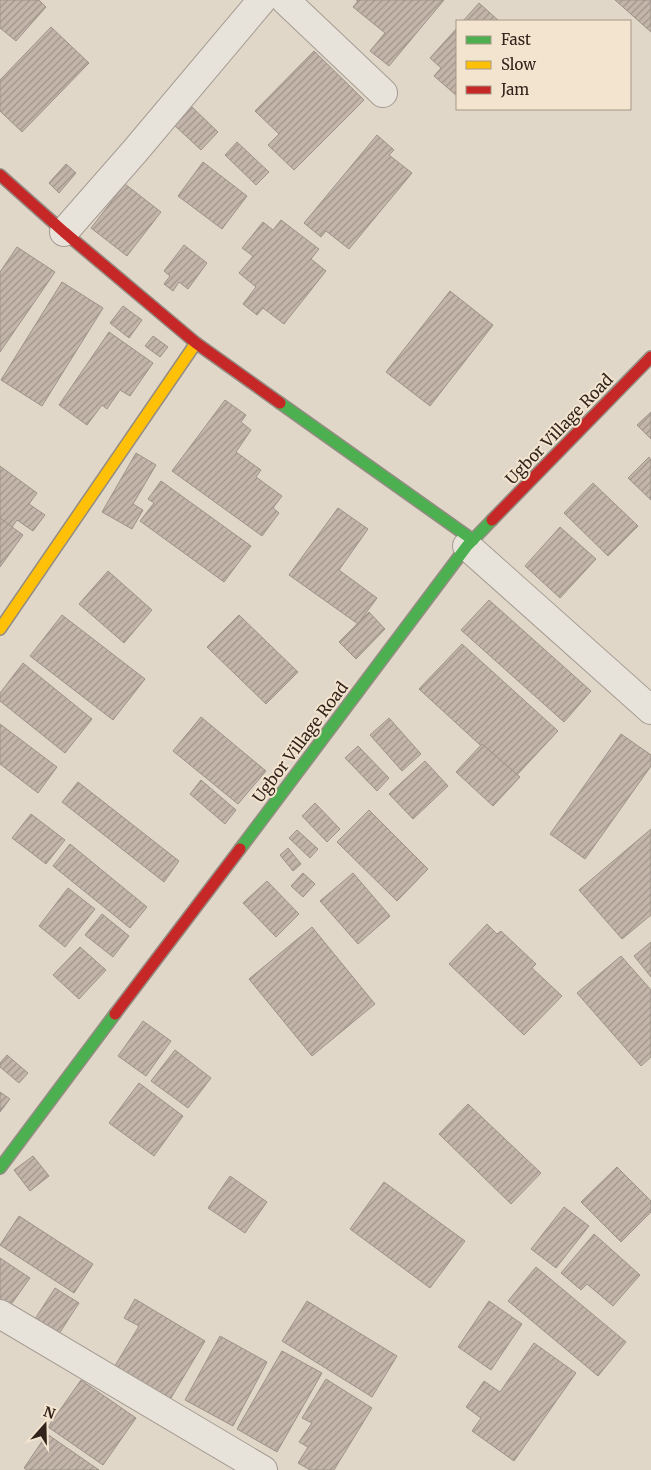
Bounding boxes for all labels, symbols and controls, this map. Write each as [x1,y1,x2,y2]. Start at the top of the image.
legend [456,20,631,110]
text: Fast [501,30,531,49]
text: Slow [501,55,536,74]
text: Jam [500,80,529,99]
street label: Ugbor Village Road [501,369,617,488]
street label: Ugbor Village Road [248,677,352,806]
north arrow [20,1400,70,1450]
text: N [41,1402,58,1423]

